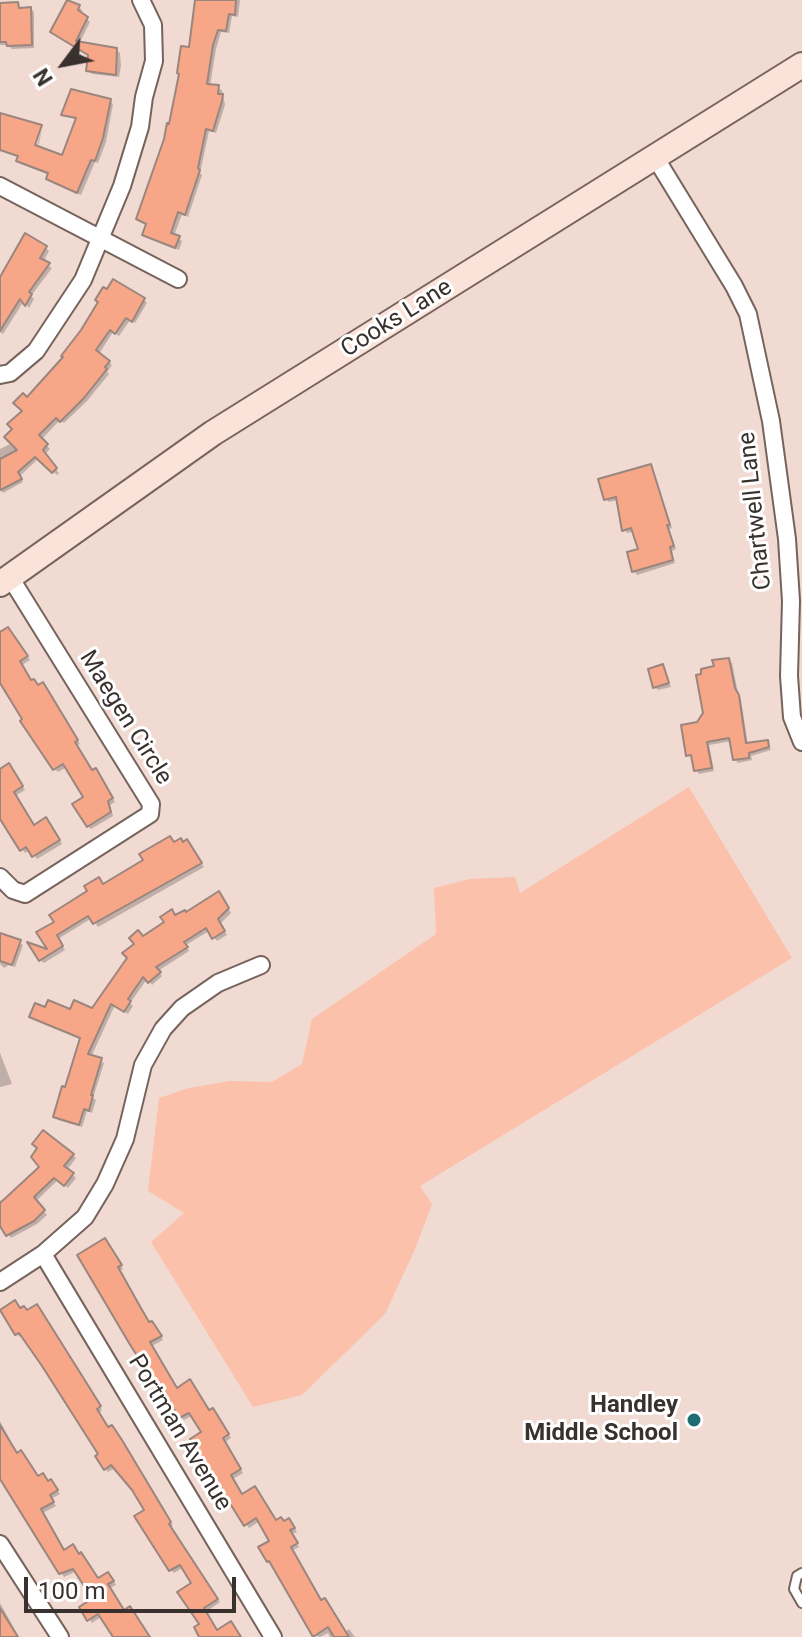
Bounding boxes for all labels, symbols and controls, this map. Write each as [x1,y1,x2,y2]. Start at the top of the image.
north arrow [24,24,104,104]
text: N [29,64,58,90]
street label: Cooks Lane [336,274,458,364]
street label: Chartwell Lane [733,431,779,591]
street label: Maegen Circle [72,646,178,790]
street label: Portman Avenue [121,1350,237,1516]
place label: Handley Middle School [524,1392,678,1448]
marker: Handley Middle School [685,1411,703,1429]
scale bar [28,1561,240,1611]
text: 100 m [38,1577,105,1605]

